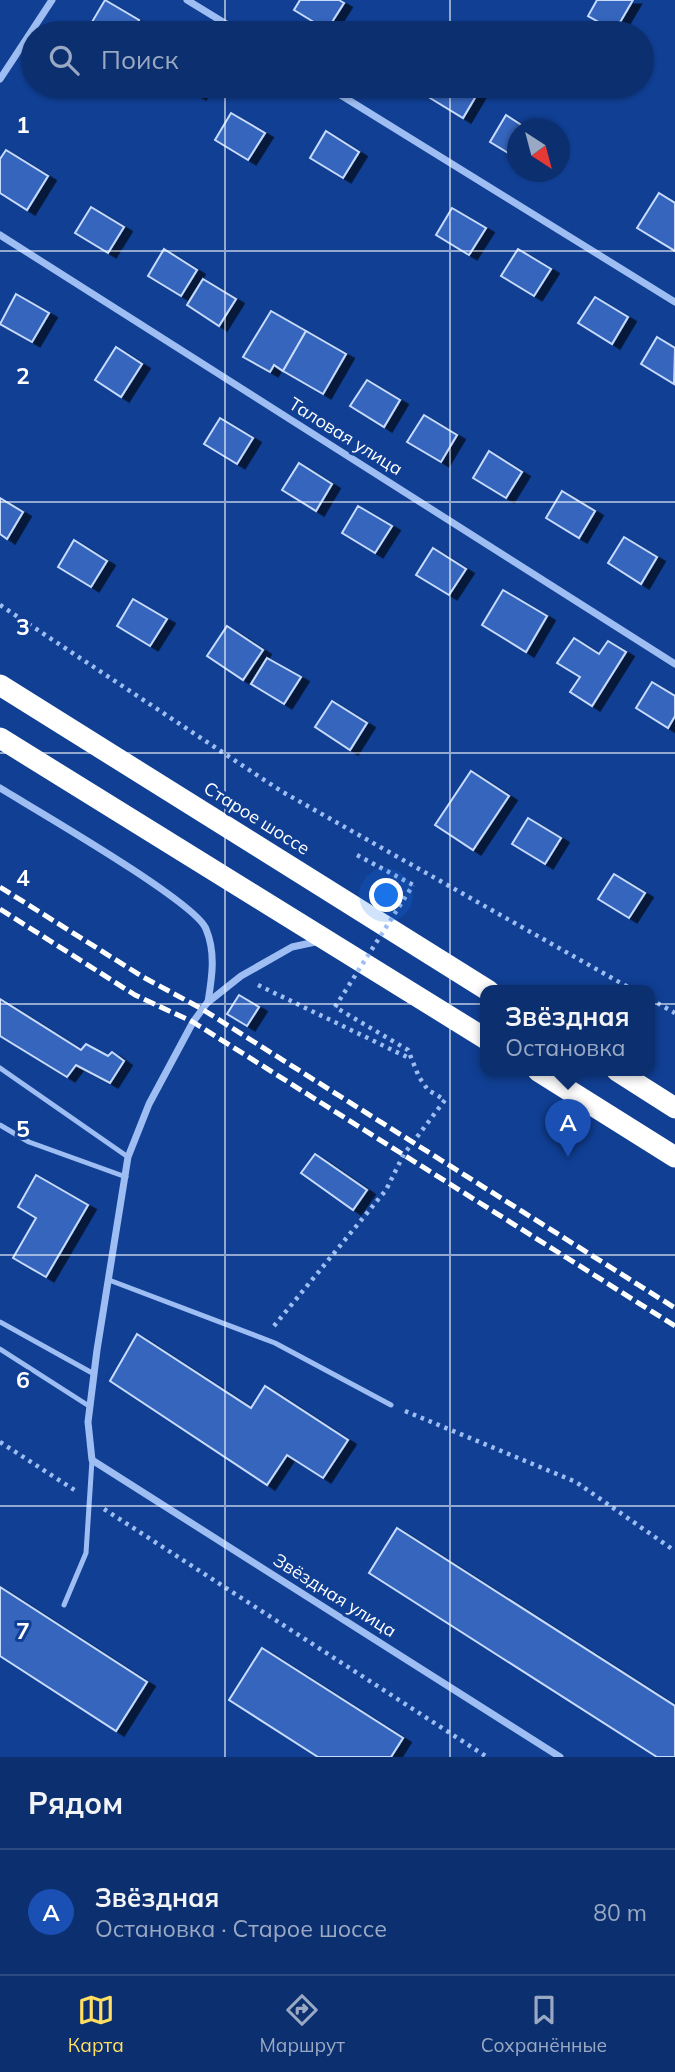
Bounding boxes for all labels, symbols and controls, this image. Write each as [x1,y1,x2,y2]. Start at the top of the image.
search box [21,21,654,98]
icon: search [45,41,83,79]
text: Поиск [101,43,179,76]
text: 1 [16,110,30,139]
north arrow [507,119,570,182]
text: 2 [16,361,30,390]
street label: Таловая улица [285,392,407,480]
text: 3 [16,612,30,641]
street label: Старое шоссе [200,776,314,860]
text: 4 [16,863,30,892]
your location [369,878,403,912]
popup [480,985,655,1076]
text: Звёздная [505,1000,630,1033]
text: Остановка [505,1033,626,1062]
pin: A [545,1099,591,1157]
text: 5 [16,1114,30,1143]
text: 6 [16,1365,30,1394]
street label: Звёздная улица [269,1548,401,1642]
text: 7 [16,1616,30,1645]
text: Рядом [28,1784,123,1822]
text: Звёздная [95,1881,219,1914]
text: A [42,1898,60,1927]
text: 80 m [593,1898,647,1927]
text: Остановка · Старое шоссе [95,1914,387,1943]
tab: Карта [68,1991,124,2057]
tab: Маршрут [259,1991,345,2057]
tab: Сохранённые [481,1991,607,2057]

